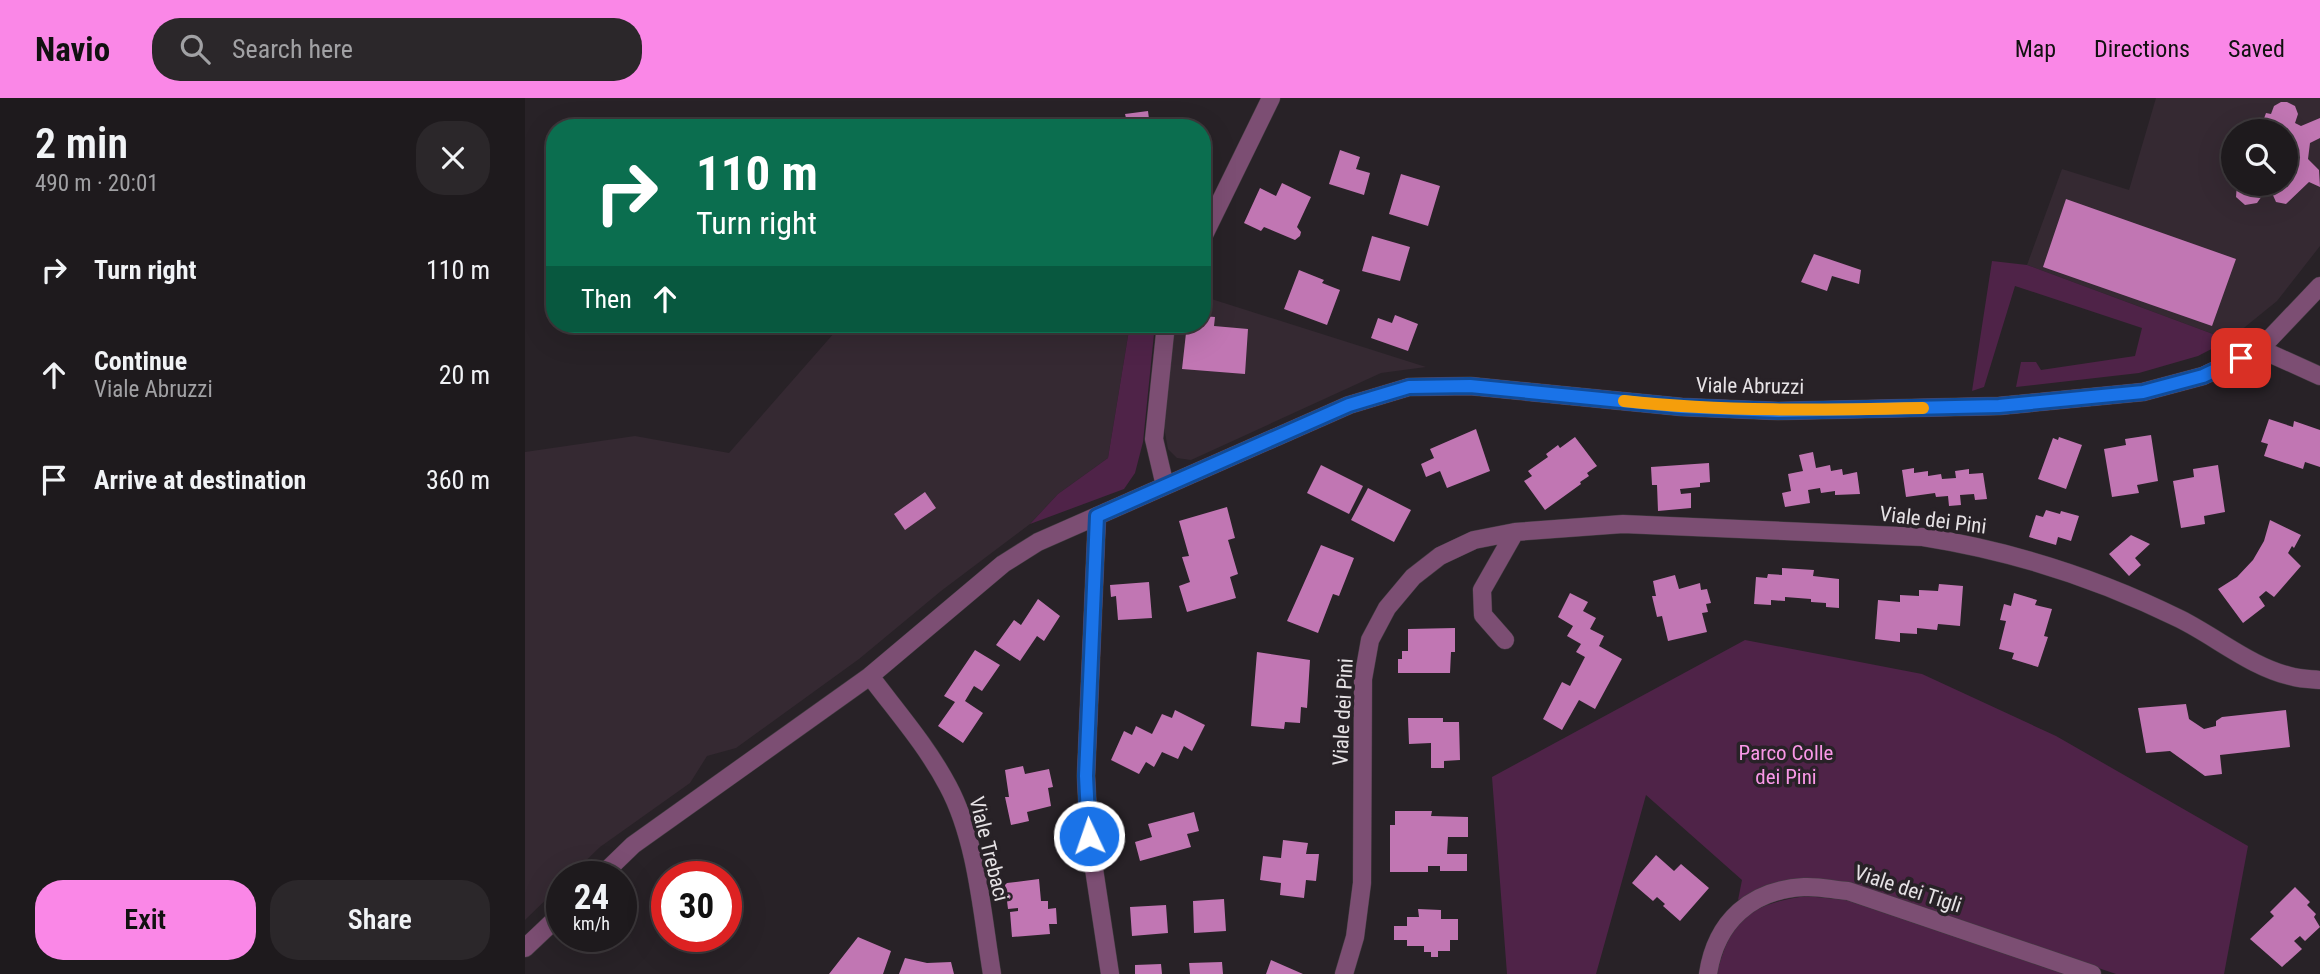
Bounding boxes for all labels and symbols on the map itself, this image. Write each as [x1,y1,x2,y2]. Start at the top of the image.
pin [2211,328,2271,388]
street label: Viale Abruzzi [1696,373,1804,399]
street label: Viale dei Pini [1878,502,1988,538]
street label: Viale dei Pini [1328,658,1358,766]
park label: Parco Colle dei Pini [1739,741,1834,789]
street label: Viale Trebaci [964,794,1014,904]
position arrow [1052,799,1126,873]
street label: Viale dei Tigli [1851,860,1965,918]
speed limit sign: 30 [651,861,742,952]

